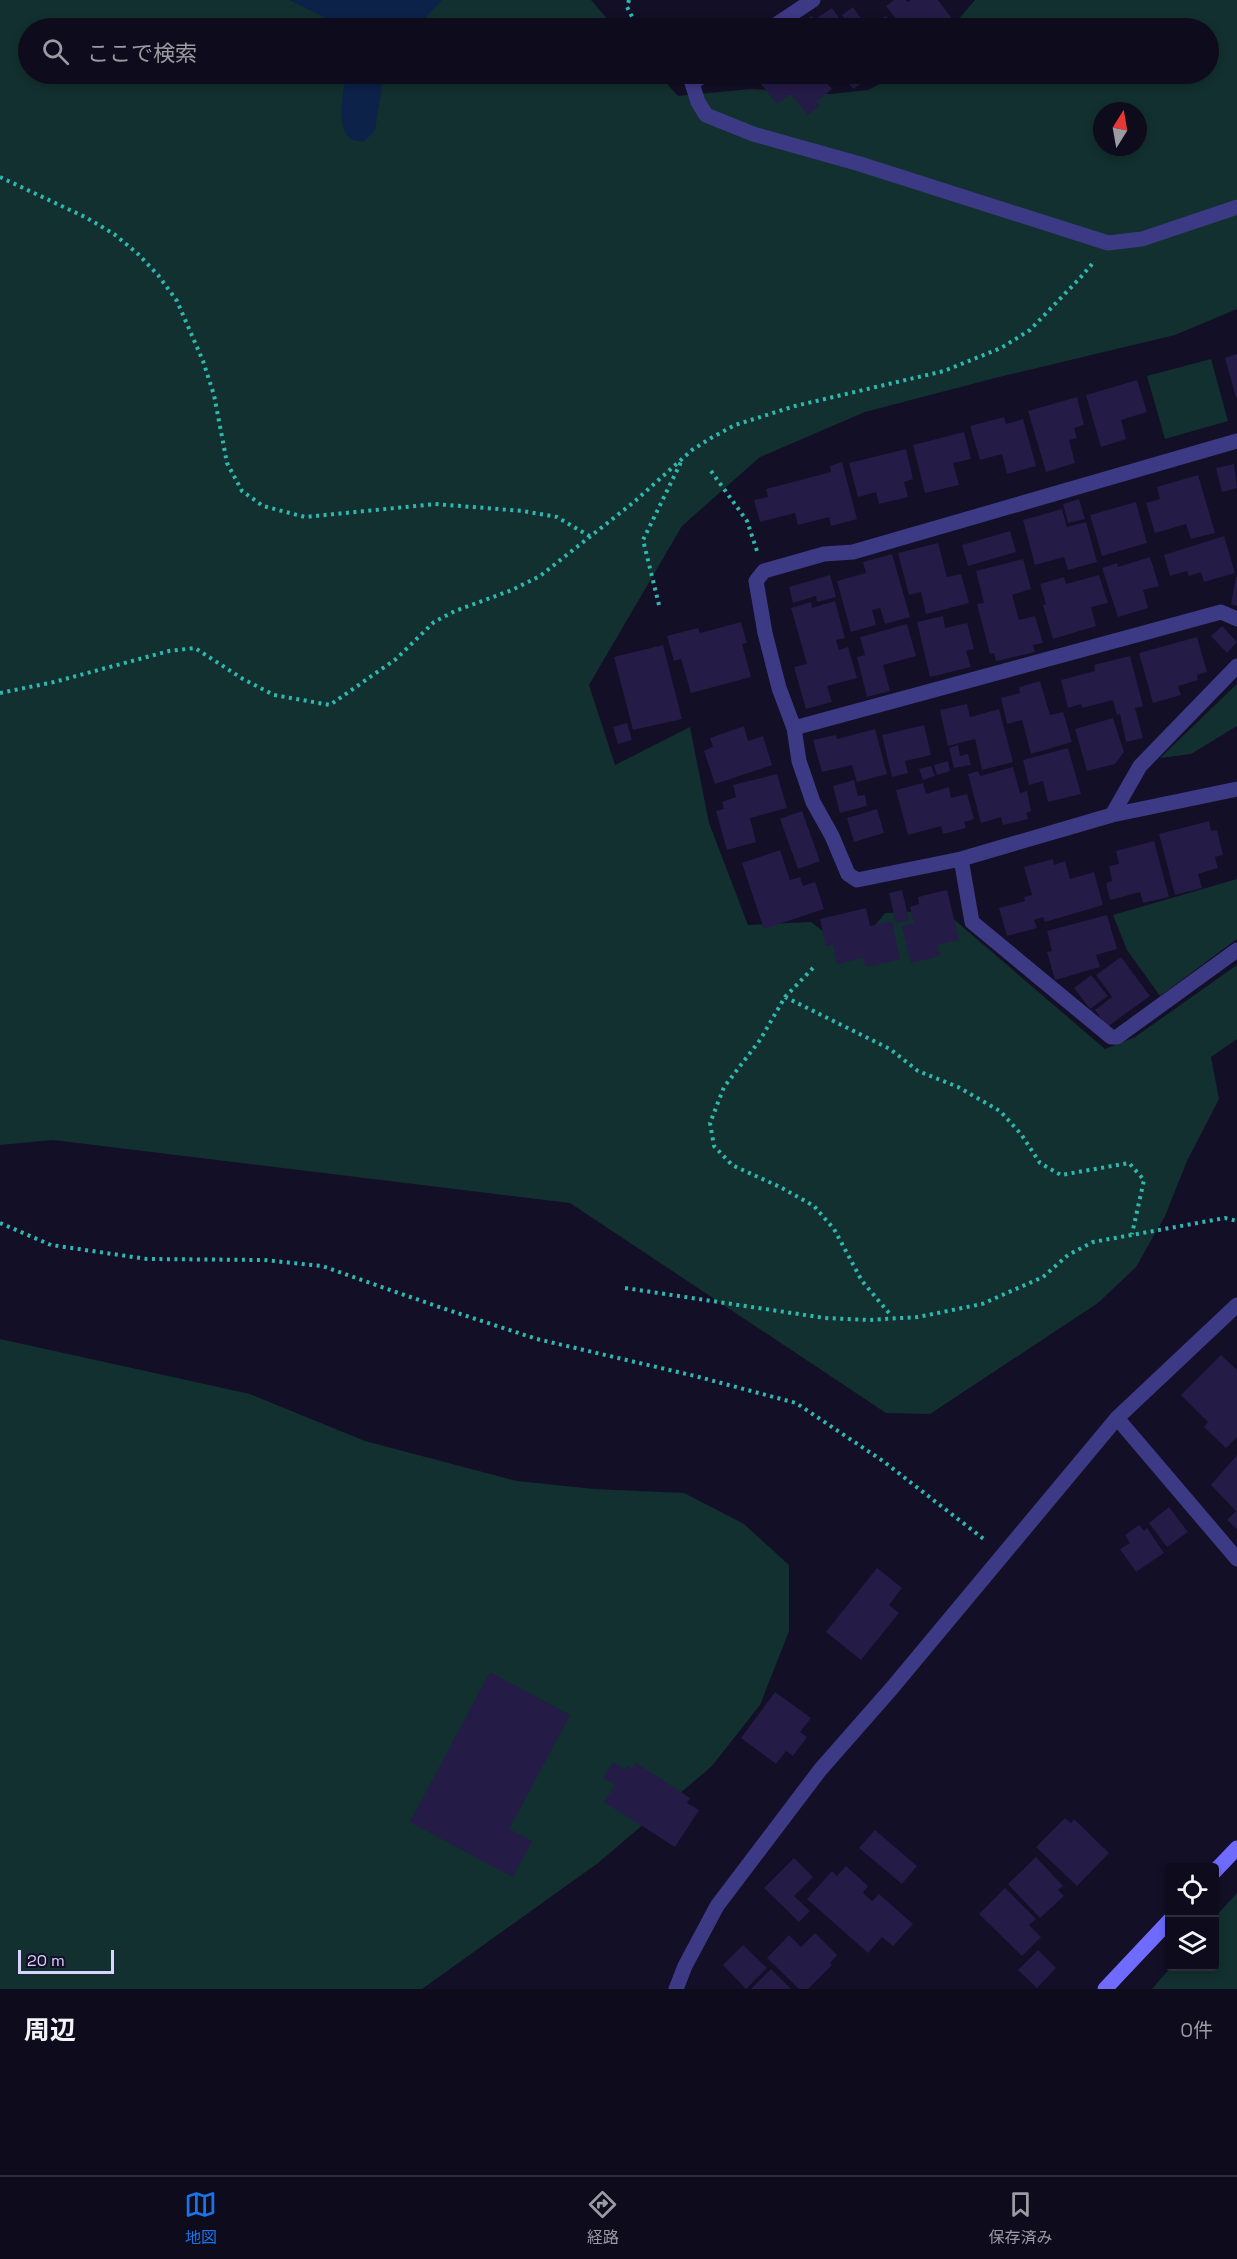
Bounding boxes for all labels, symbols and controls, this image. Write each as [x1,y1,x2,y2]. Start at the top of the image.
search box [18,18,1219,84]
icon: search [39,35,72,68]
text: ここで検索 [87,39,197,67]
north arrow [1093,102,1147,156]
map controls [1165,1863,1219,1971]
button: locate [1165,1863,1219,1917]
button: layers [1165,1917,1219,1971]
scale bar [18,1947,114,1974]
text: 20 m [27,1950,65,1971]
text: 周辺 [24,2013,76,2047]
text: 0件 [1180,2017,1213,2043]
tab: 地図 [184,2188,217,2248]
tab: 経路 [586,2188,619,2248]
tab: 保存済み [988,2188,1052,2248]

